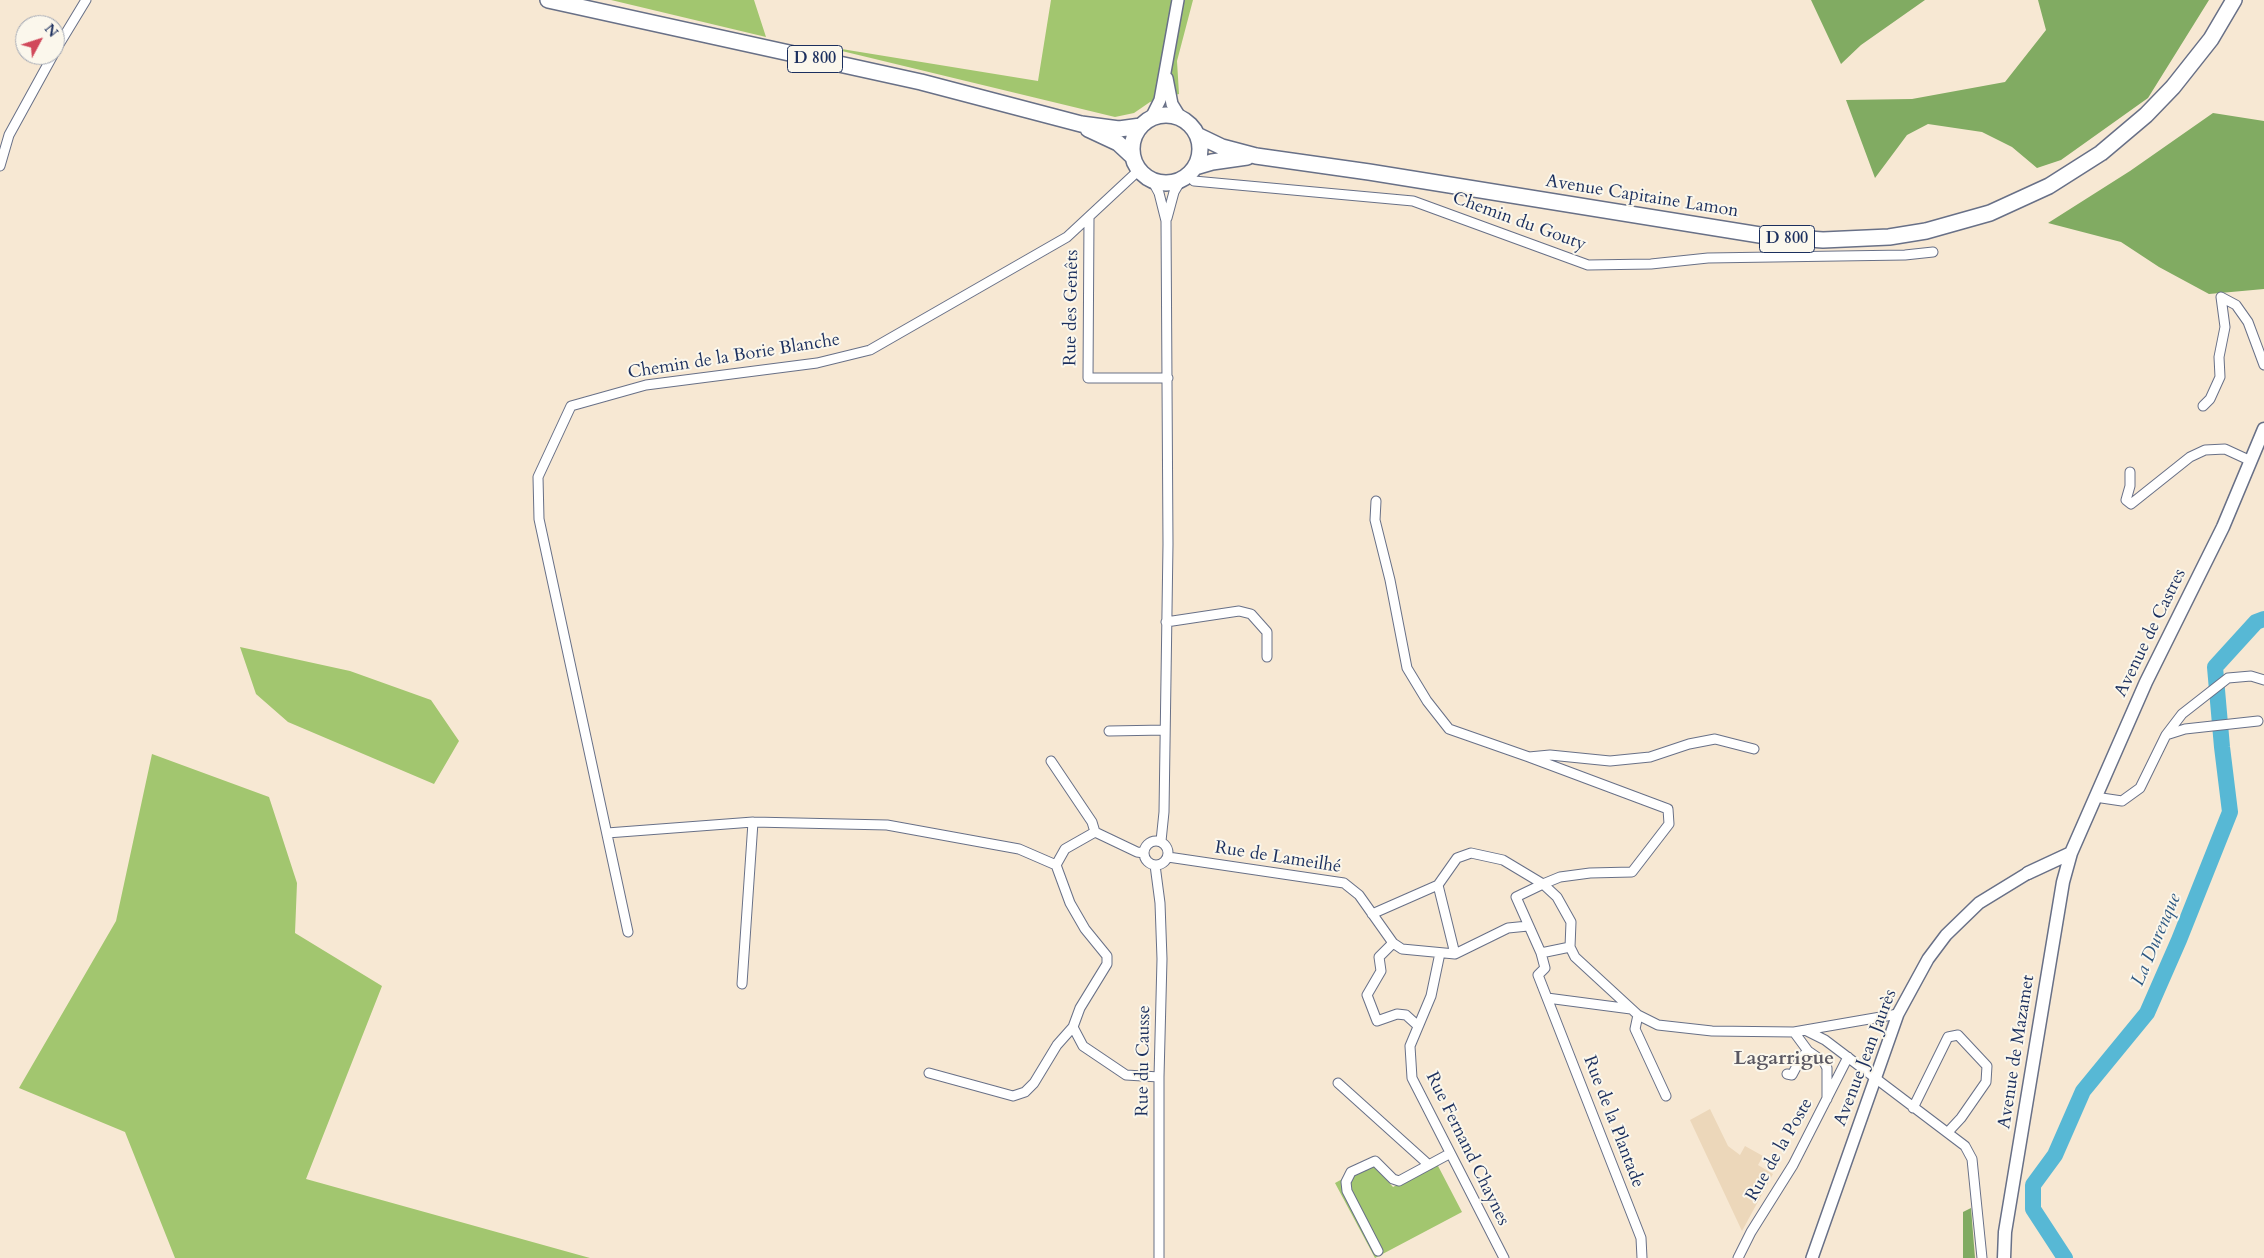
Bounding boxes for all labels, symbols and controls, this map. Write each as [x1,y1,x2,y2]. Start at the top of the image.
north arrow [15,15,65,65]
text: N [40,20,62,41]
road number: D 800 [788,46,842,72]
street label: Avenue Capitaine Lamon [1544,171,1740,223]
street label: Chemin du Gouty [1449,188,1589,256]
road number: D 800 [1760,225,1814,252]
street label: Rue des Genêts [1060,250,1084,366]
street label: Chemin de la Borie Blanche [626,330,842,384]
street label: Avenue de Castres [2111,565,2191,701]
street label: Rue de Lameilhé [1213,837,1343,879]
water label: La Durenque [2127,890,2187,990]
street label: Avenue de Mazamet [1994,974,2040,1130]
street label: Avenue Jean Jaurès [1830,987,1902,1129]
street label: Rue du Causse [1132,1005,1156,1117]
district label: Lagarrigue [1734,1047,1834,1071]
street label: Rue de la Plantade [1578,1053,1648,1191]
street label: Rue Fernand Chaynes [1420,1069,1514,1229]
street label: Rue de la Poste [1742,1095,1818,1205]

